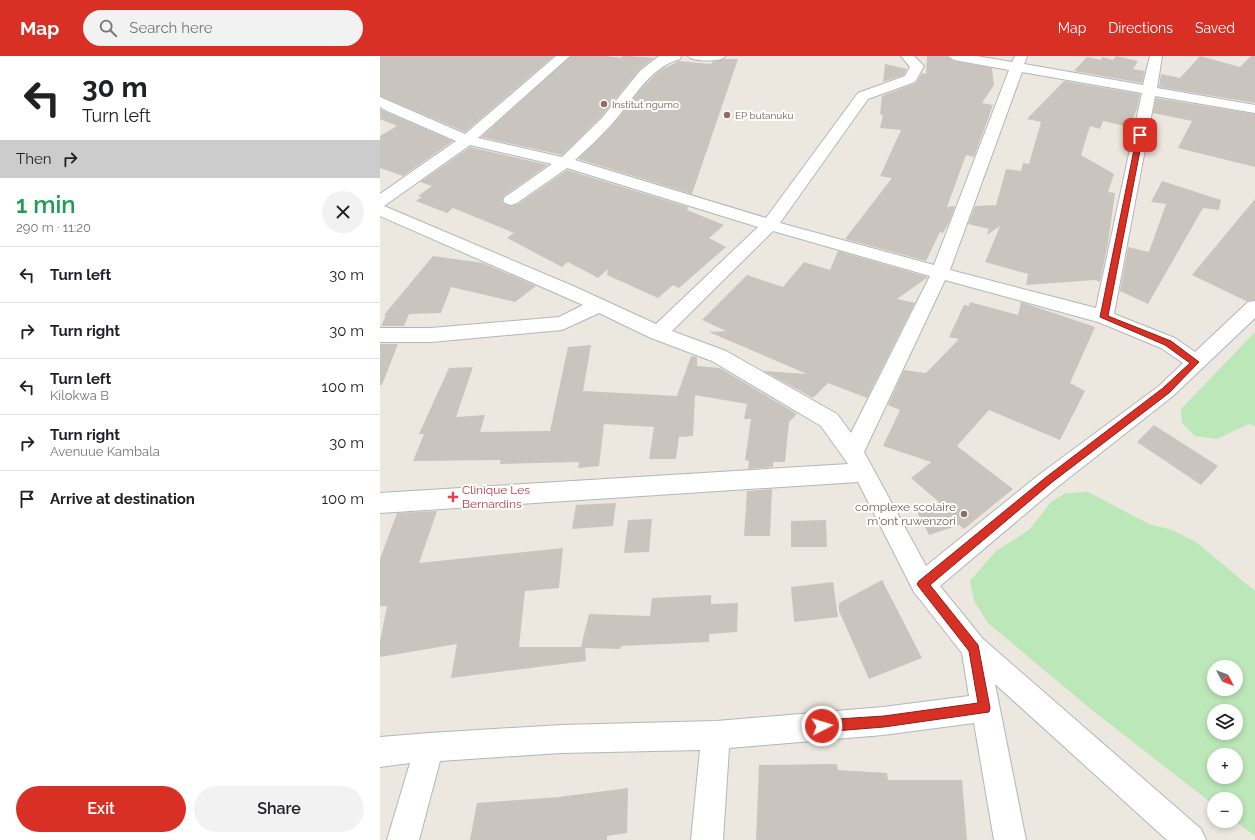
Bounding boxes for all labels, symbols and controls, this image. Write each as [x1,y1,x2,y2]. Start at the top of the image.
search box [83,10,363,46]
text: Map [20,17,59,39]
icon: search [97,17,119,39]
text: Search here [129,19,213,37]
text: Map [1058,20,1086,36]
text: Directions [1108,20,1173,36]
text: Saved [1195,20,1235,36]
text: 30 m [82,71,148,104]
icon: left [16,72,68,124]
marker: Institut ngumo [599,99,609,109]
place label: Institut ngumo [612,99,679,110]
text: Turn left [82,105,151,126]
marker: EP butanuku [722,110,732,120]
place label: EP butanuku [735,110,794,121]
pin [1123,118,1157,152]
icon: arrive [1129,124,1151,146]
icon: right [59,148,81,170]
text: Then [16,150,51,168]
text: 1 min [16,190,76,219]
button: close [322,191,364,233]
text: 290 m · 11:20 [16,220,91,235]
icon: left [16,264,38,286]
text: Turn left [50,266,111,284]
text: 30 m [329,266,364,284]
icon: right [16,320,38,342]
text: Turn right [50,322,120,340]
text: 30 m [329,322,364,340]
text: Turn left [50,370,111,388]
icon: left [16,376,38,398]
text: 100 m [322,378,364,396]
text: Kilokwa B [50,388,109,403]
text: Turn right [50,426,120,444]
icon: right [16,432,38,454]
text: 30 m [329,434,364,452]
text: Avenuue Kambala [50,444,160,459]
place label: Clinique Les Bernardins [462,483,530,511]
icon: arrive [16,488,38,510]
text: Arrive at destination [50,490,195,508]
text: 100 m [322,490,364,508]
marker: Clinique Les Bernardins [447,491,459,503]
place label: complexe scolaire m'ont ruwenzori [855,500,956,528]
marker: complexe scolaire m'ont ruwenzori [959,509,969,519]
north arrow [1207,660,1243,696]
map controls [1207,660,1243,828]
button: layers [1207,704,1243,740]
position arrow [801,705,843,747]
button: + [1207,748,1243,784]
button: Exit [16,786,186,832]
button: Share [194,786,364,832]
button: − [1207,792,1243,828]

